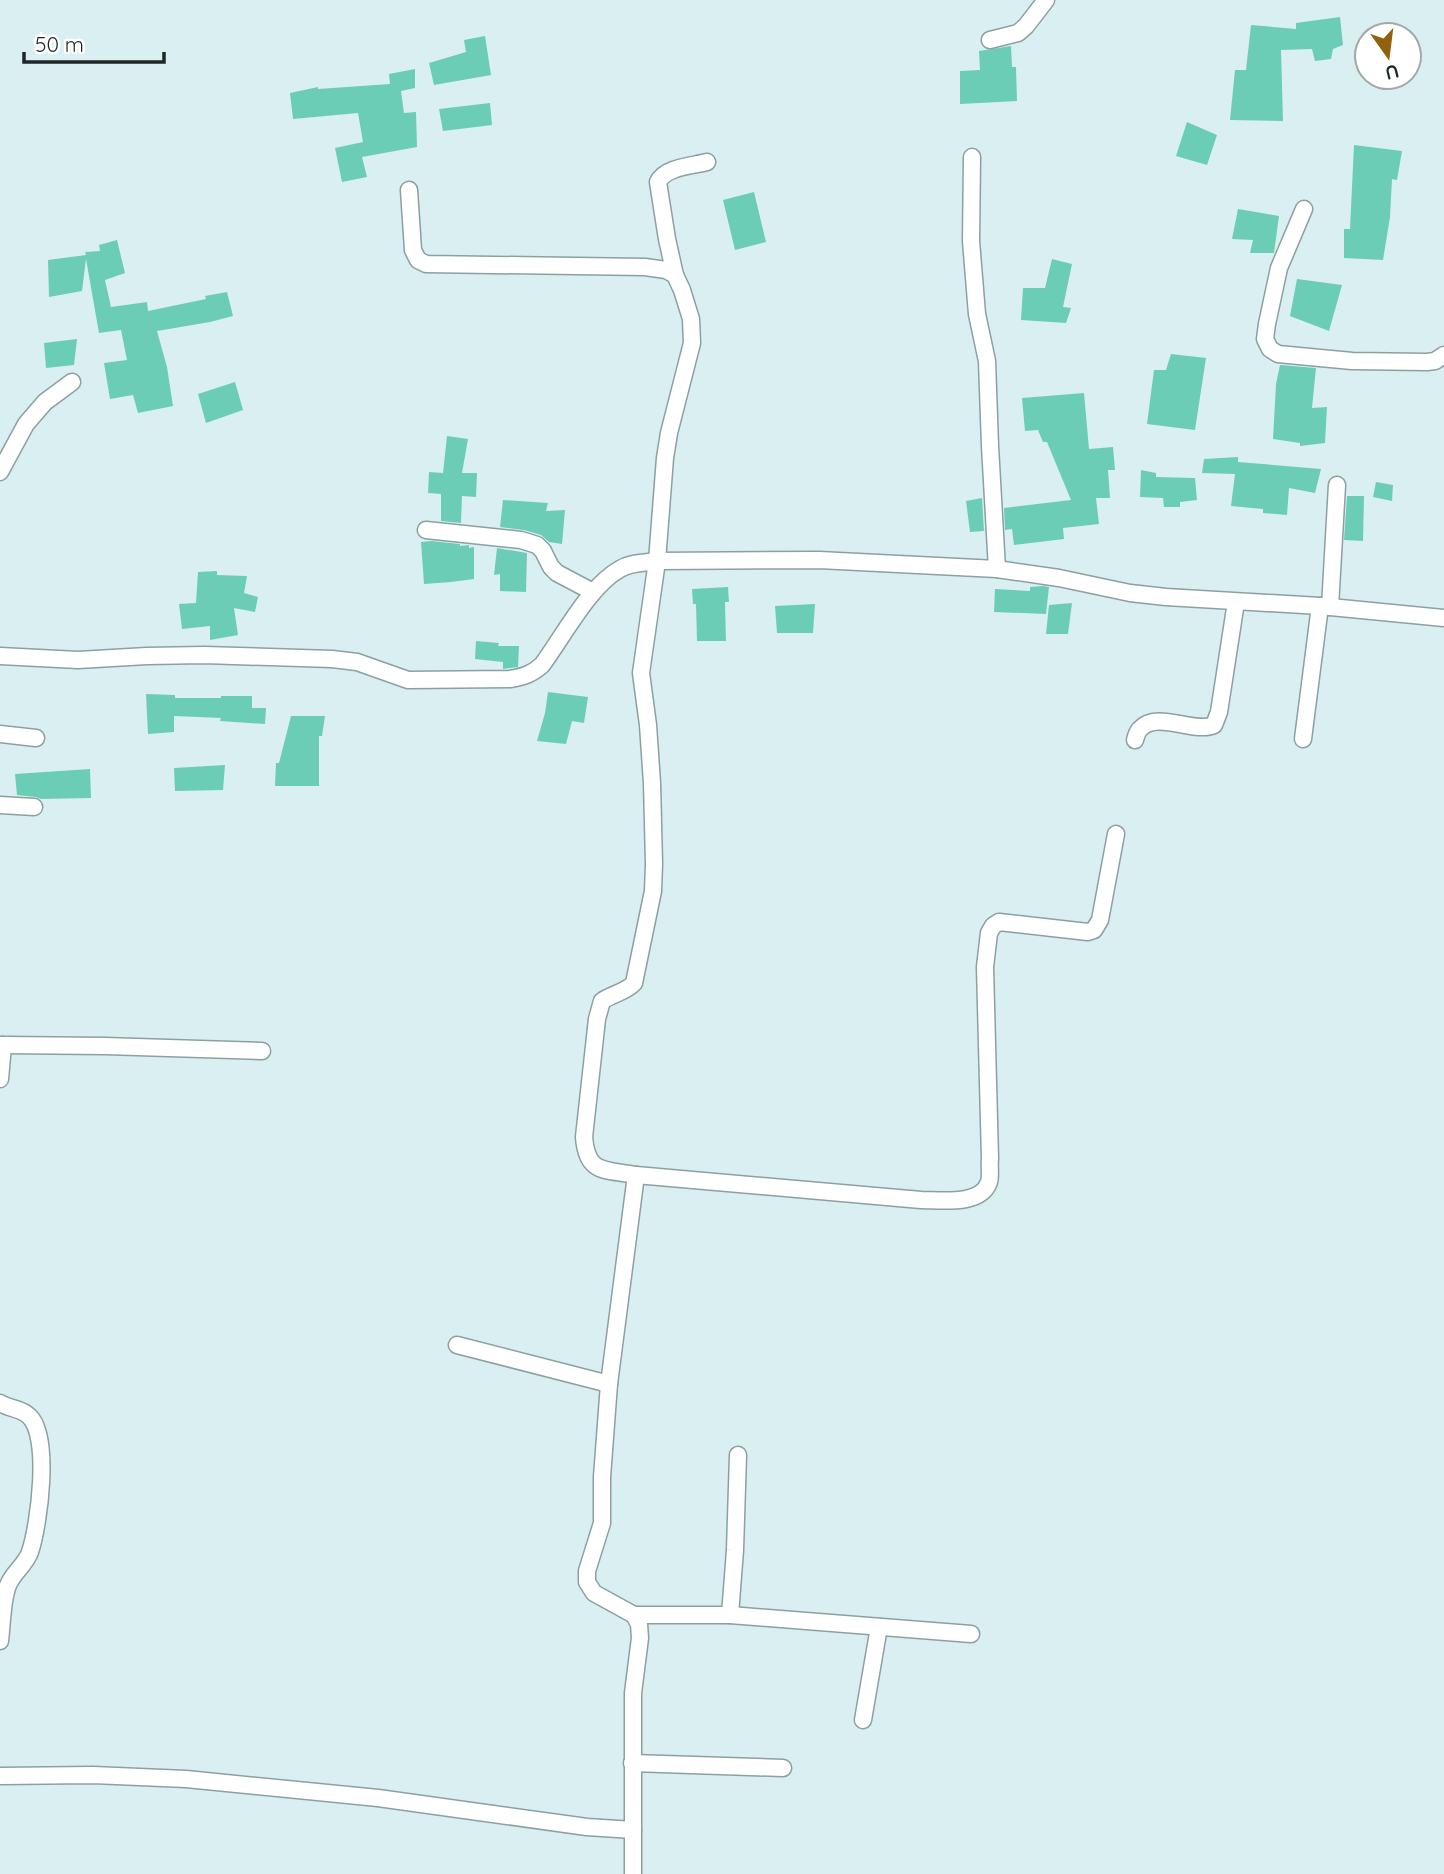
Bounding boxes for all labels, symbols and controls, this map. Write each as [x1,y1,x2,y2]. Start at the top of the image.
scale bar [24,21,164,65]
north arrow [1353,21,1423,91]
text: 50 m [35,31,84,57]
text: U [1383,59,1402,86]

